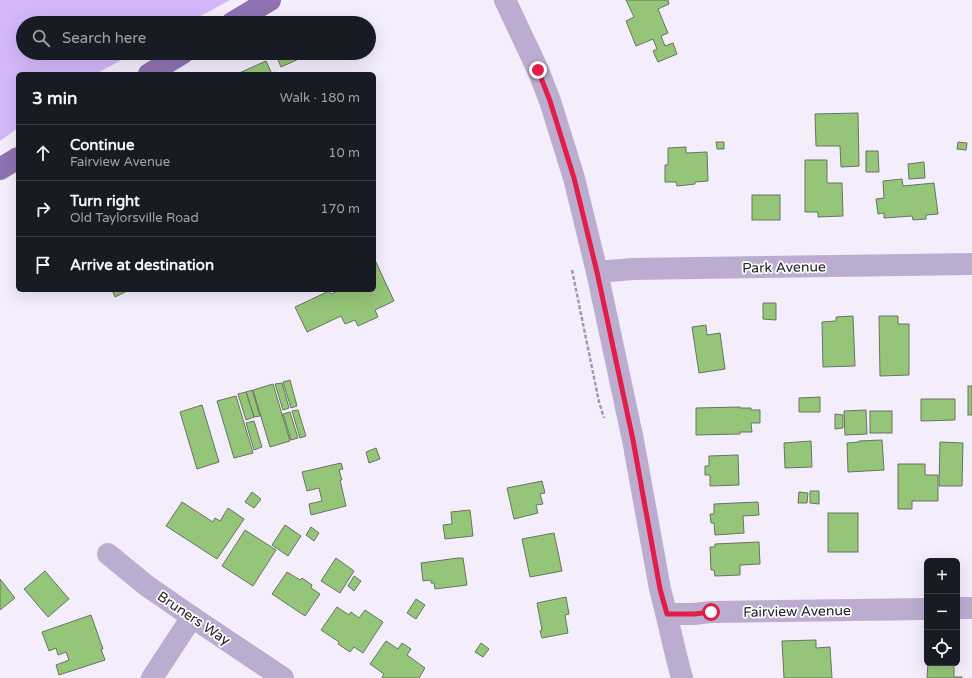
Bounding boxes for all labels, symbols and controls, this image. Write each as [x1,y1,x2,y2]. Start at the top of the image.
search box [16,16,376,60]
icon: search [30,27,52,49]
text: Search here [62,29,146,47]
route end [529,61,547,79]
text: 3 min [32,88,77,109]
text: Walk · 180 m [280,90,360,106]
text: Continue [70,136,134,154]
icon: ahead [32,142,54,164]
text: 10 m [328,145,360,161]
text: Fairview Avenue [70,154,170,170]
text: Turn right [70,192,140,210]
icon: right [32,198,54,220]
text: 170 m [320,201,360,217]
text: Old Taylorsville Road [70,210,199,226]
icon: arrive [32,254,54,276]
text: Arrive at destination [70,256,214,274]
street label: Park Avenue [742,258,826,277]
map controls [924,558,960,666]
button: + [924,558,960,594]
street label: Bruners Way [154,588,234,649]
button: − [924,594,960,630]
street label: Fairview Avenue [743,602,851,621]
route start [702,603,720,621]
button: locate [924,630,960,666]

